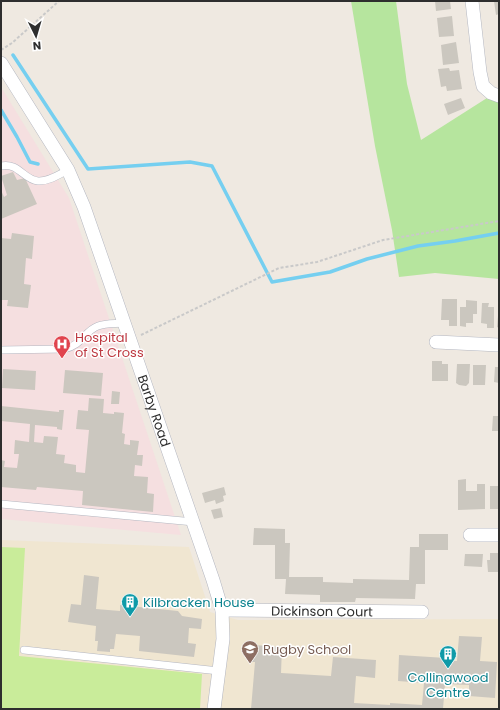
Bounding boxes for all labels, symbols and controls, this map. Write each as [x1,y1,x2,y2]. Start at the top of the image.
north arrow [16,16,56,56]
text: N [32,38,42,54]
place label: Hospital of St Cross [75,328,144,362]
hospital icon: Hospital of St Cross [52,334,72,359]
street label: Barby Road [133,372,175,449]
building icon: Kilbracken House [120,592,140,617]
place label: Kilbracken House [143,593,255,612]
street label: Dickinson Court [271,601,373,622]
school or university icon: Rugby School [240,639,260,664]
place label: Rugby School [263,640,351,659]
building icon: Collingwood Centre [438,644,458,669]
place label: Collingwood Centre [407,668,489,702]

